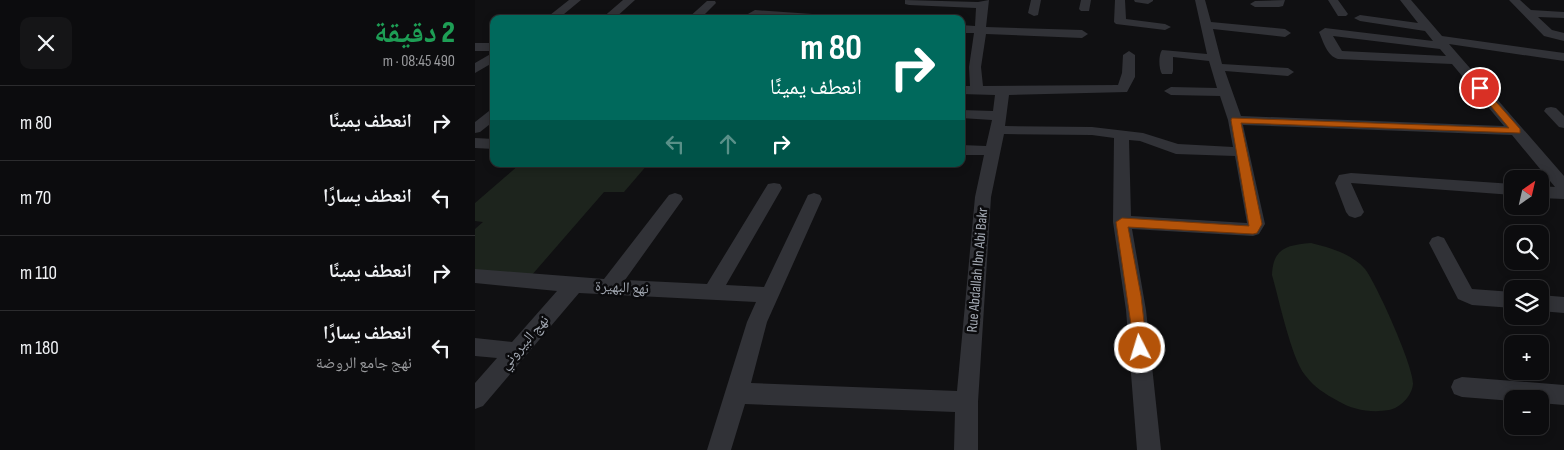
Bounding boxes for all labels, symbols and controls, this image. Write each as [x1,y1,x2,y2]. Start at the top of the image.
text: 2 دقيقة [374,15,455,51]
button: close [20,17,72,69]
text: 80 m [800,27,862,70]
icon: right [880,35,945,100]
text: 490 m · 08:45 [383,52,455,71]
pin [1459,67,1501,109]
text: انعطف يمينًا [770,74,862,101]
icon: arrive [1466,74,1494,102]
icon: right [427,109,455,137]
text: انعطف يمينًا [328,110,412,133]
text: 80 m [20,112,52,135]
icon: left [661,130,689,158]
icon: ahead [714,130,742,158]
icon: right [767,130,795,158]
north arrow [1504,170,1549,215]
map controls [1504,170,1549,435]
icon: left [427,184,455,212]
text: انعطف يسارًا [323,185,412,208]
text: 70 m [20,187,51,210]
street label: Rue Abdallah Ibn Abi Bakr [963,206,992,333]
button: search [1504,225,1549,270]
icon: right [427,259,455,287]
text: انعطف يمينًا [328,260,412,283]
text: 110 m [20,262,57,285]
street label: نهع البهيرة [595,277,649,298]
button: layers [1504,280,1549,325]
street label: نهج البيروني [495,311,555,375]
position arrow [1113,321,1165,373]
text: انعطف يسارًا [323,322,412,345]
icon: left [427,334,455,362]
button: + [1504,335,1549,380]
text: 180 m [20,337,59,360]
text: نهج جامع الروضة [316,354,412,373]
button: − [1504,390,1549,435]

